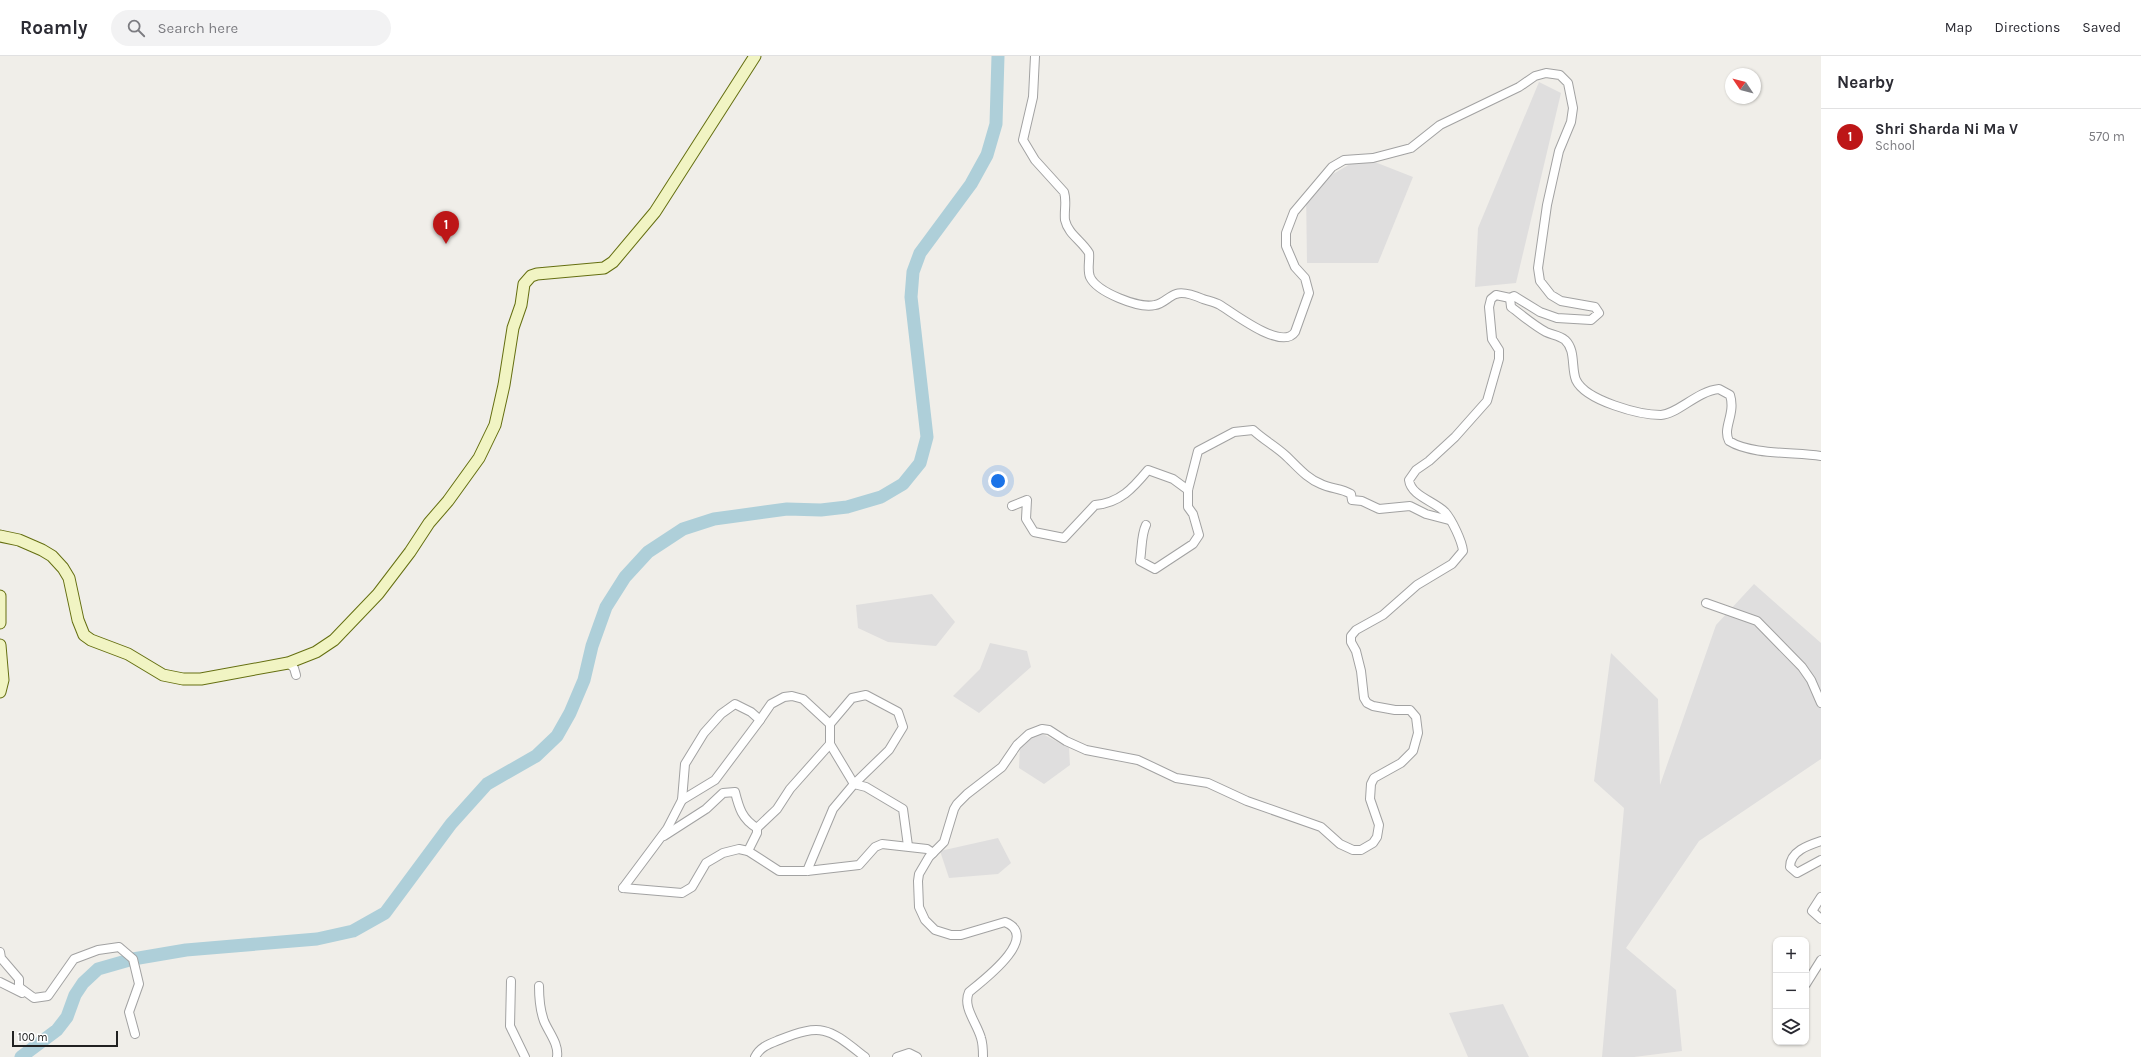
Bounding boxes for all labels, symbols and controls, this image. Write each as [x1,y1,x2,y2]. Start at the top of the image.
search box [111,10,391,46]
text: Roamly [20,17,87,39]
icon: search [125,17,147,39]
text: Search here [157,19,238,37]
text: Map [1945,19,1973,36]
text: Directions [1995,19,2060,36]
text: Saved [2082,19,2121,36]
north arrow [1725,68,1761,104]
text: Nearby [1837,72,1894,92]
text: Shri Sharda Ni Ma V [1875,120,2018,138]
text: 1 [1848,129,1852,144]
text: 570 m [2089,129,2125,144]
text: School [1875,138,1915,153]
pin: 1 [433,211,459,244]
your location [988,471,1008,491]
map controls [1773,937,1809,1045]
button: + [1773,937,1809,973]
button: − [1773,973,1809,1009]
button: layers [1773,1009,1809,1045]
scale bar [12,1029,118,1048]
text: 100 m [18,1031,48,1044]

